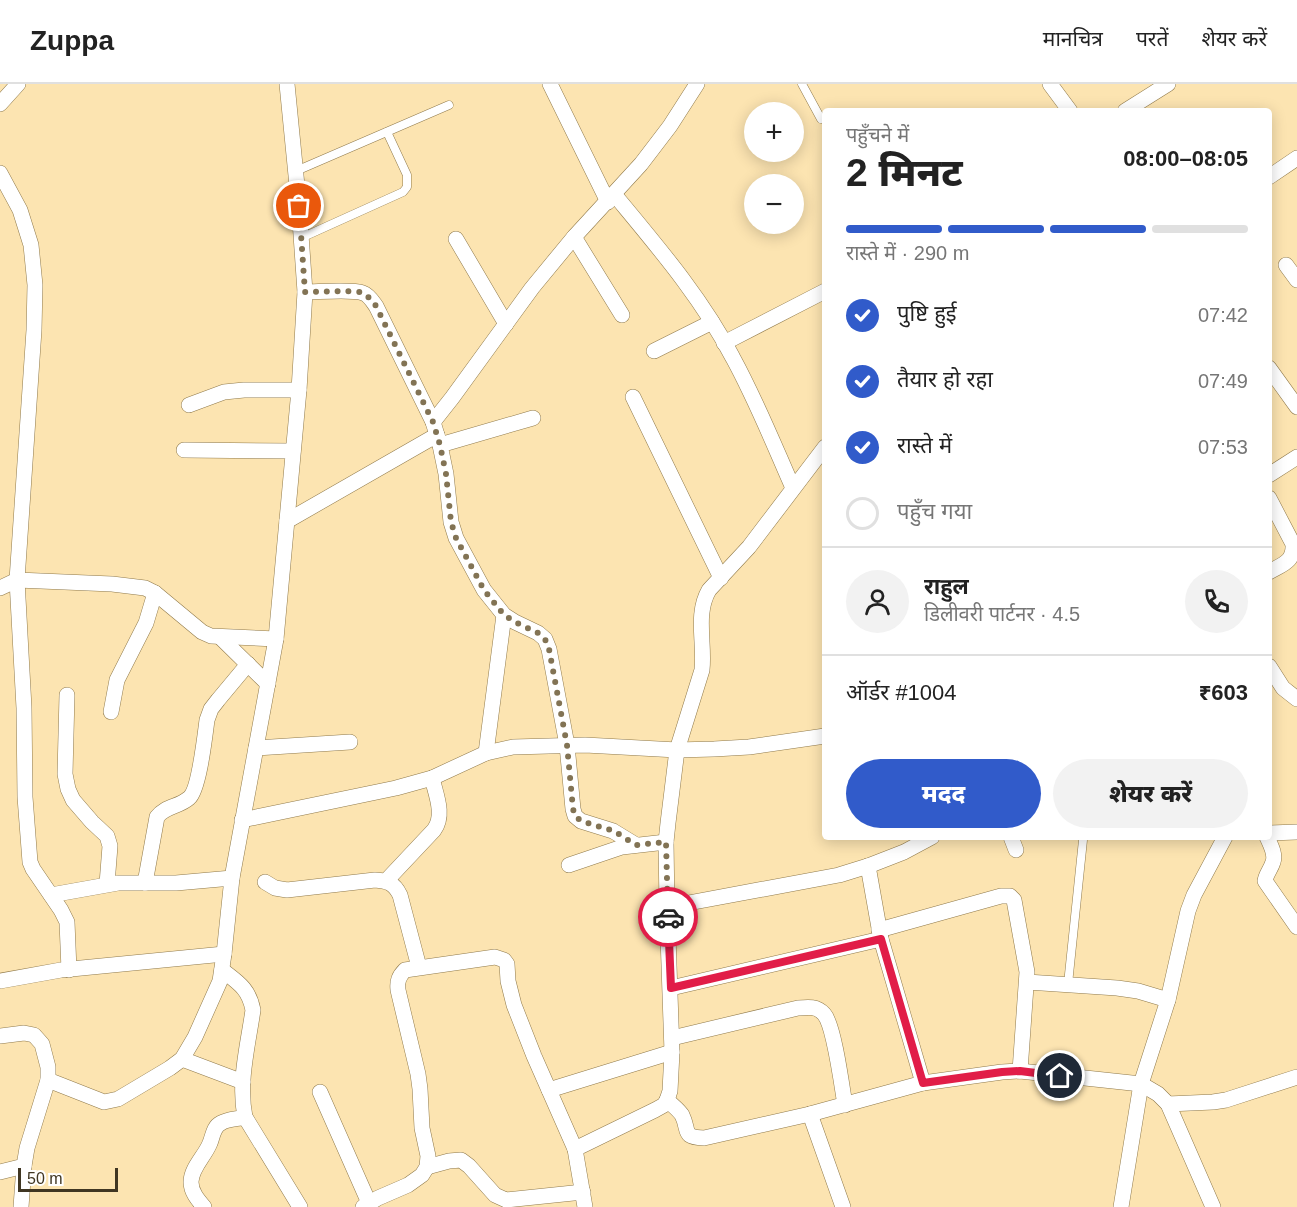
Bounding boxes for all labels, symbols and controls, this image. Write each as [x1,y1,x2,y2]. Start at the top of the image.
text: Zuppa [30,25,114,56]
text: मानचित्र [1043,27,1103,50]
text: परतें [1136,27,1168,50]
text: शेयर करें [1201,27,1267,50]
map controls [744,102,804,234]
button: + [744,102,804,162]
text: पहुँचने में [846,124,909,146]
text: 08:00–08:05 [1123,146,1248,171]
text: 2 मिनट [846,151,963,194]
button: − [744,174,804,234]
pin [273,180,324,231]
icon: bag [282,189,315,222]
text: रास्ते में · 290 m [846,242,969,264]
icon: check [846,299,879,332]
text: पुष्टि हुई [897,301,957,326]
text: 07:42 [1198,304,1248,326]
icon: check [846,365,879,398]
text: तैयार हो रहा [897,367,993,392]
text: 07:49 [1198,370,1248,392]
icon: check [846,431,879,464]
text: रास्ते में [897,433,952,458]
text: 07:53 [1198,436,1248,458]
text: पहुँच गया [897,499,972,524]
button: person [846,570,909,633]
button: phone [1185,570,1248,633]
text: राहुल [924,574,969,599]
text: डिलीवरी पार्टनर · 4.5 [924,603,1080,625]
text: ऑर्डर #1004 [846,680,957,705]
text: ₹603 [1199,680,1248,705]
button: मदद [846,759,1041,828]
button: शेयर करें [1053,759,1248,828]
courier [638,887,698,947]
icon: car [652,901,685,934]
pin [1034,1050,1085,1101]
icon: home [1043,1059,1076,1092]
scale bar [18,1165,118,1192]
text: 50 m [27,1170,63,1187]

